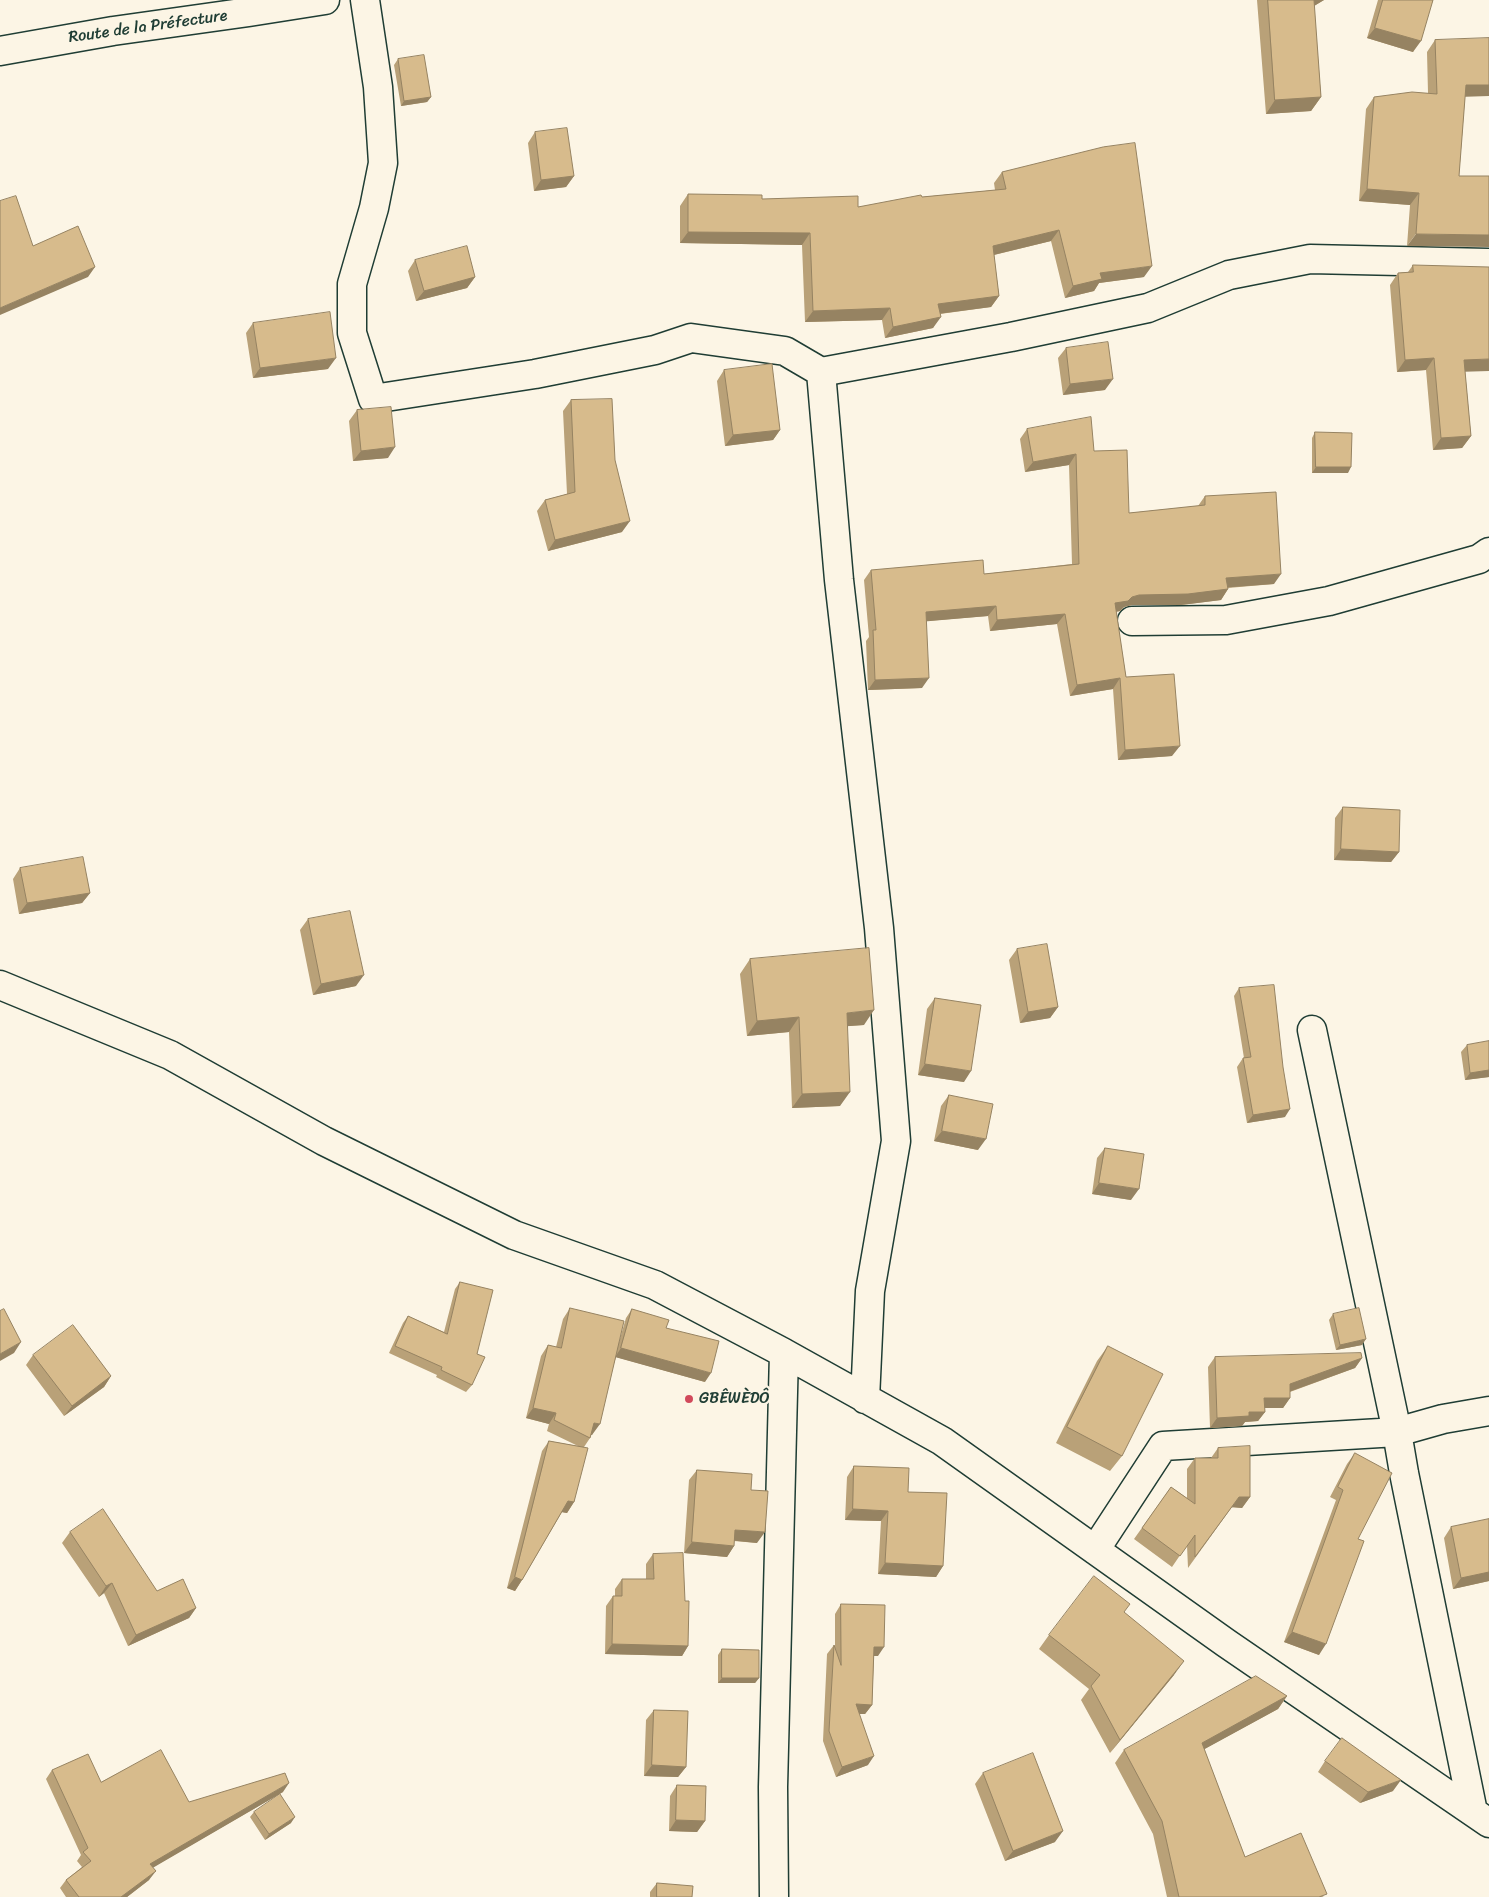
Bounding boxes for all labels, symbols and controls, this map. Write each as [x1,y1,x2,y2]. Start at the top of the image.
street label: Route de la Préfecture [67,6,229,48]
place label: GBÊWÈDÔ [699,1389,770,1409]
marker: GBÊWÈDÔ [683,1393,695,1405]

